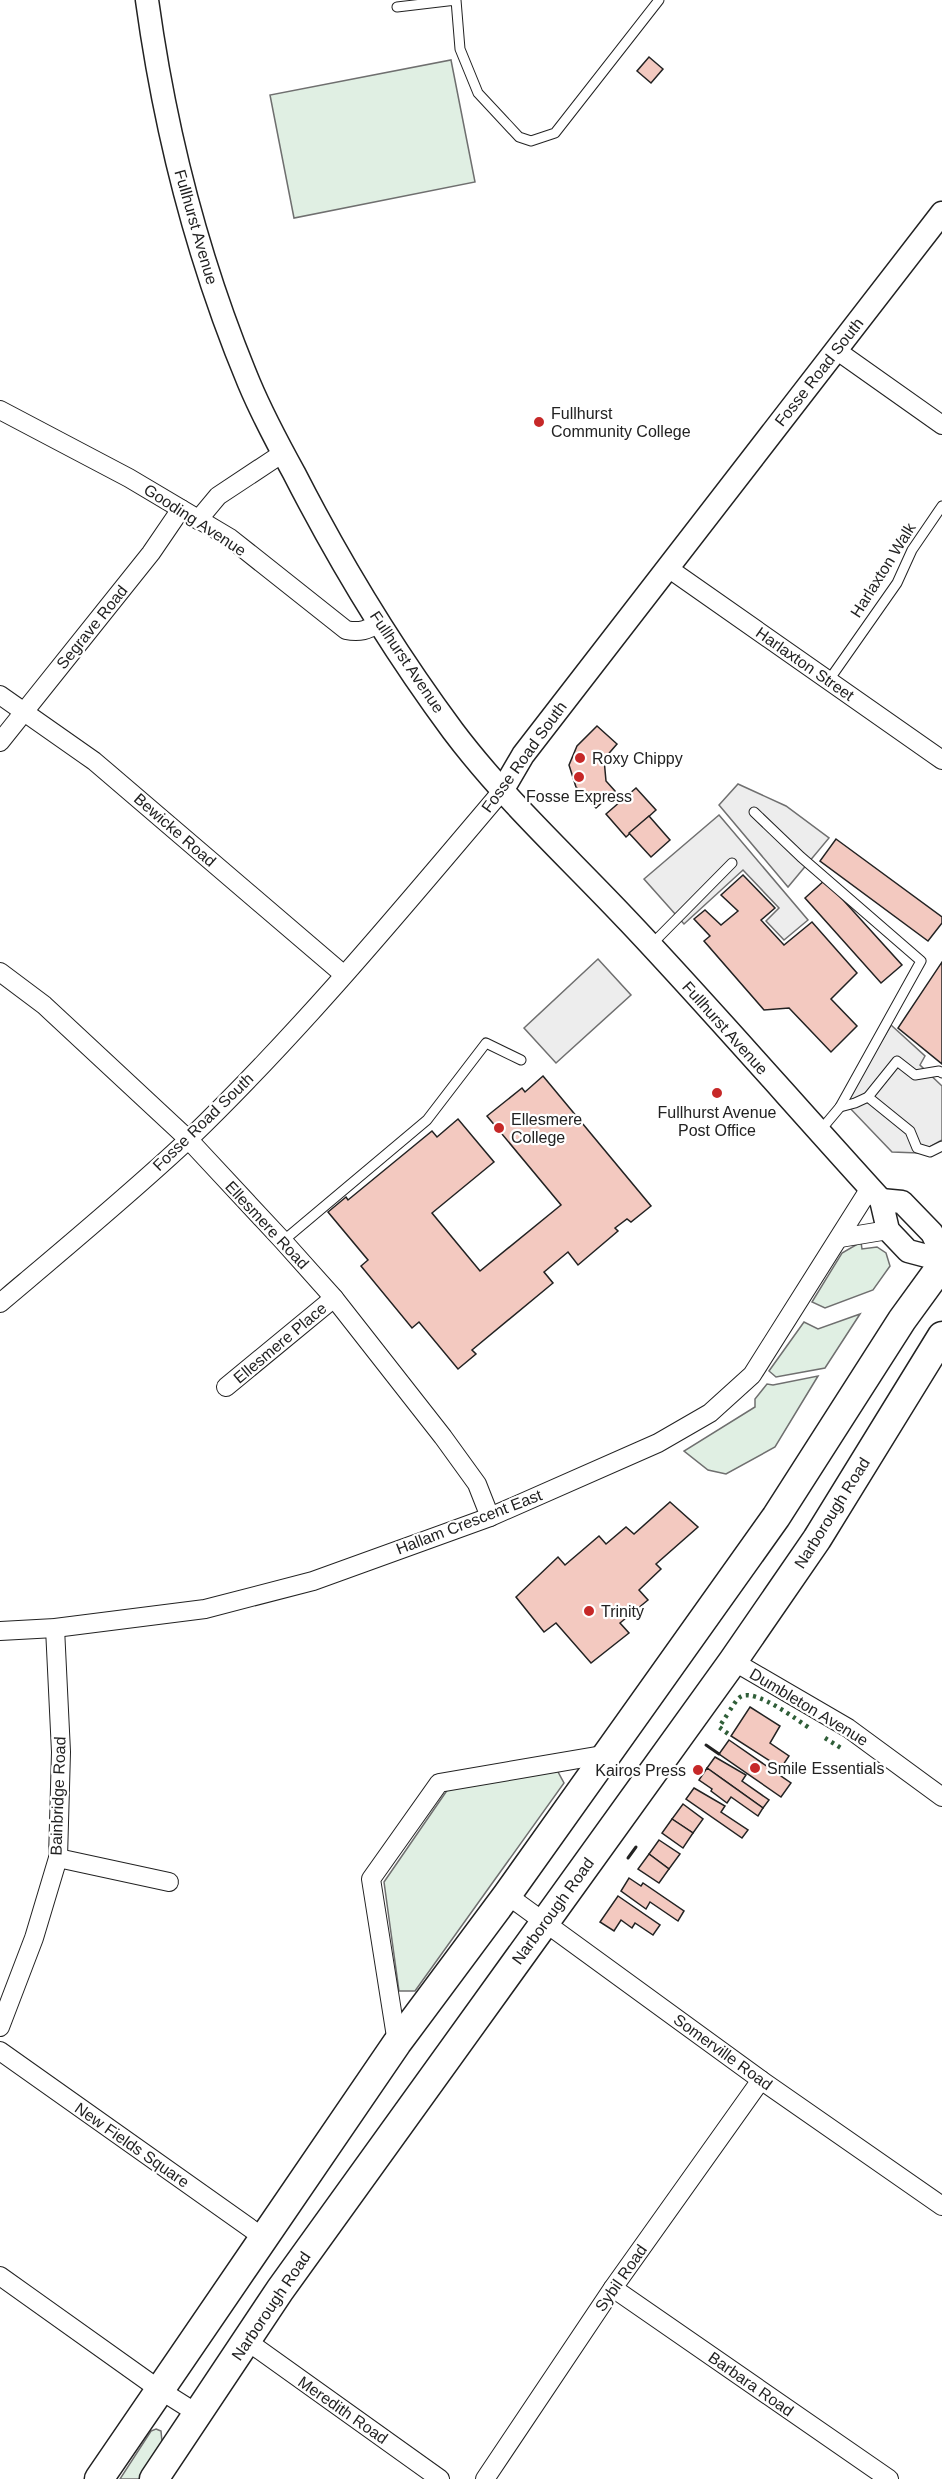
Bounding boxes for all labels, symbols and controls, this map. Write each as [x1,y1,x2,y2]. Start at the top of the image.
street label: Fullhurst Avenue [171,168,221,287]
street label: Fosse Road South [772,315,866,429]
place label: Fullhurst Community College [551,405,691,440]
marker: Fullhurst Community College [532,415,546,429]
street label: Gooding Avenue [141,481,249,559]
street label: Harlaxton Walk [847,519,919,620]
street label: Segrave Road [53,582,131,672]
street label: Fullhurst Avenue [367,608,447,716]
street label: Harlaxton Street [753,624,858,704]
street label: Fosse Road South [478,698,570,816]
place label: Roxy Chippy [592,750,683,767]
marker: Roxy Chippy [573,751,587,765]
marker: Fosse Express [572,770,586,784]
place label: Fosse Express [526,788,632,805]
street label: Bewicke Road [131,790,219,870]
street label: Fullhurst Avenue [679,978,771,1078]
street label: Fosse Road South [149,1070,257,1174]
marker: Fullhurst Avenue Post Office [710,1086,724,1100]
place label: Fullhurst Avenue Post Office [658,1104,777,1139]
place label: Ellesmere College [511,1111,582,1146]
marker: Ellesmere College [492,1121,506,1135]
street label: Ellesmere Road [222,1178,312,1272]
street label: Ellesmere Place [230,1299,330,1387]
street label: Narborough Road [791,1455,873,1571]
street label: Hallam Crescent East [394,1486,545,1558]
place label: Trinity [601,1603,644,1620]
marker: Trinity [582,1604,596,1618]
street label: Dumbleton Avenue [747,1665,871,1749]
street label: Bainbridge Road [47,1736,69,1856]
place label: Smile Essentials [767,1760,884,1777]
marker: Smile Essentials [748,1761,762,1775]
place label: Kairos Press [595,1762,686,1779]
marker: Kairos Press [691,1763,705,1777]
street label: Narborough Road [509,1855,597,1967]
street label: Somerville Road [671,2011,775,2093]
street label: New Fields Square [72,2099,192,2191]
street label: Sybil Road [592,2241,650,2315]
street label: Narborough Road [228,2249,314,2363]
street label: Barbara Road [705,2348,797,2420]
street label: Meredith Road [295,2373,391,2447]

